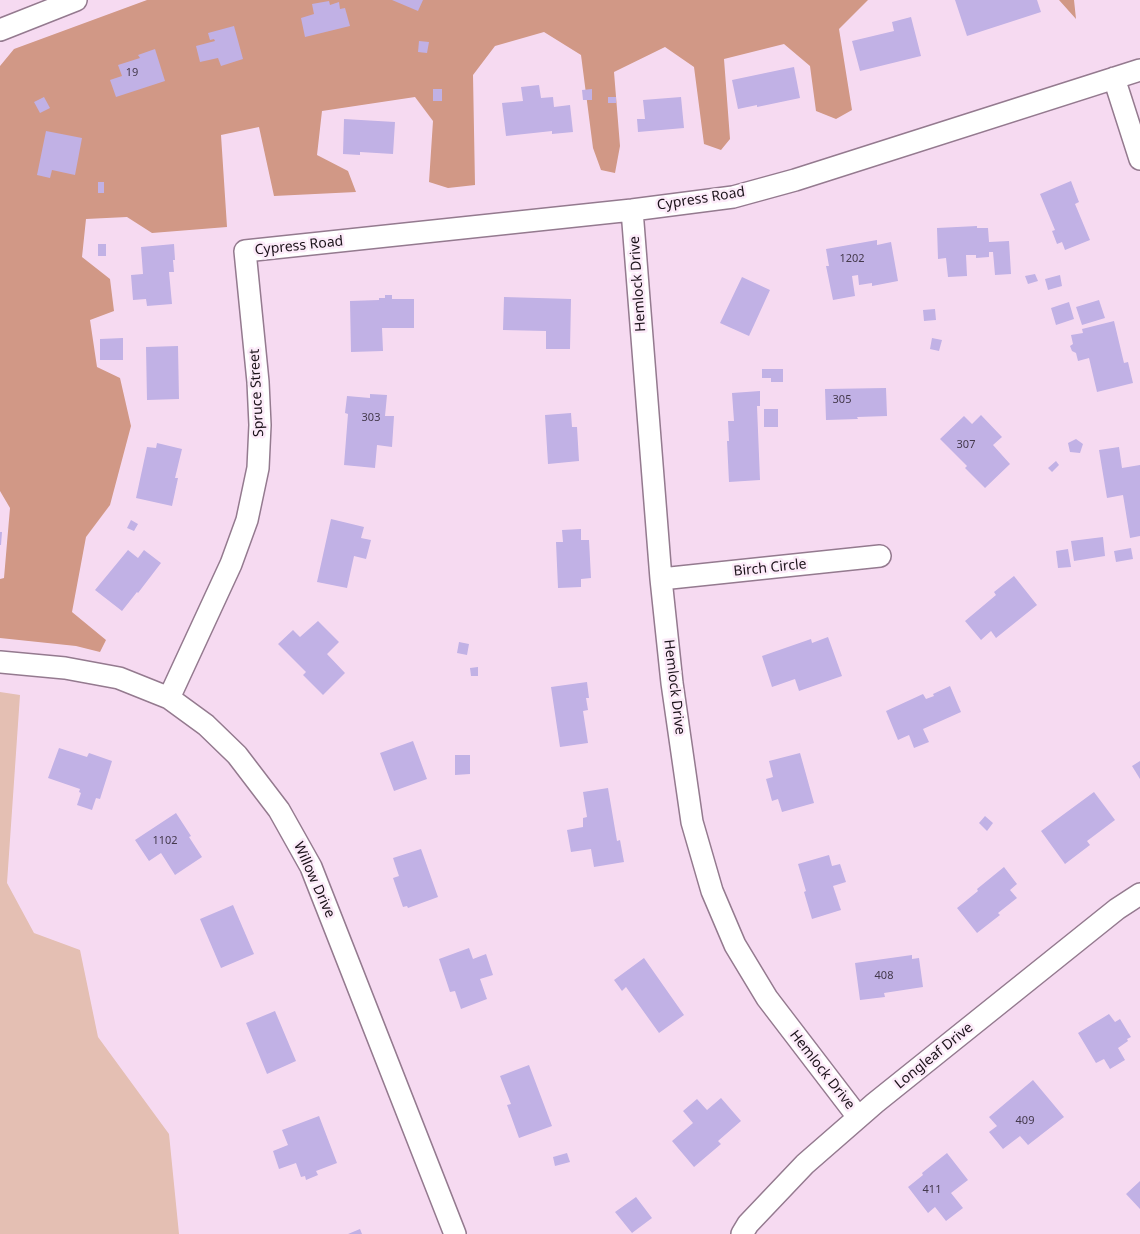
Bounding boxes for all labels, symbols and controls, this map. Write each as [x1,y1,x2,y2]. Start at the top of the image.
house number: 19 [126,66,138,80]
street label: Cypress Road [656,184,746,214]
street label: Cypress Road [254,233,344,259]
street label: Hemlock Drive [626,236,650,332]
house number: 1202 [839,252,865,266]
street label: Spruce Street [246,349,268,437]
house number: 305 [833,393,851,407]
house number: 303 [362,411,380,425]
house number: 307 [957,438,975,452]
street label: Birch Circle [733,556,807,580]
street label: Hemlock Drive [660,638,688,736]
house number: 1102 [152,834,178,848]
street label: Willow Drive [290,839,338,921]
house number: 408 [875,969,893,983]
street label: Longleaf Drive [892,1019,976,1093]
street label: Hemlock Drive [786,1027,858,1113]
house number: 409 [1016,1114,1034,1128]
house number: 411 [923,1183,941,1197]

